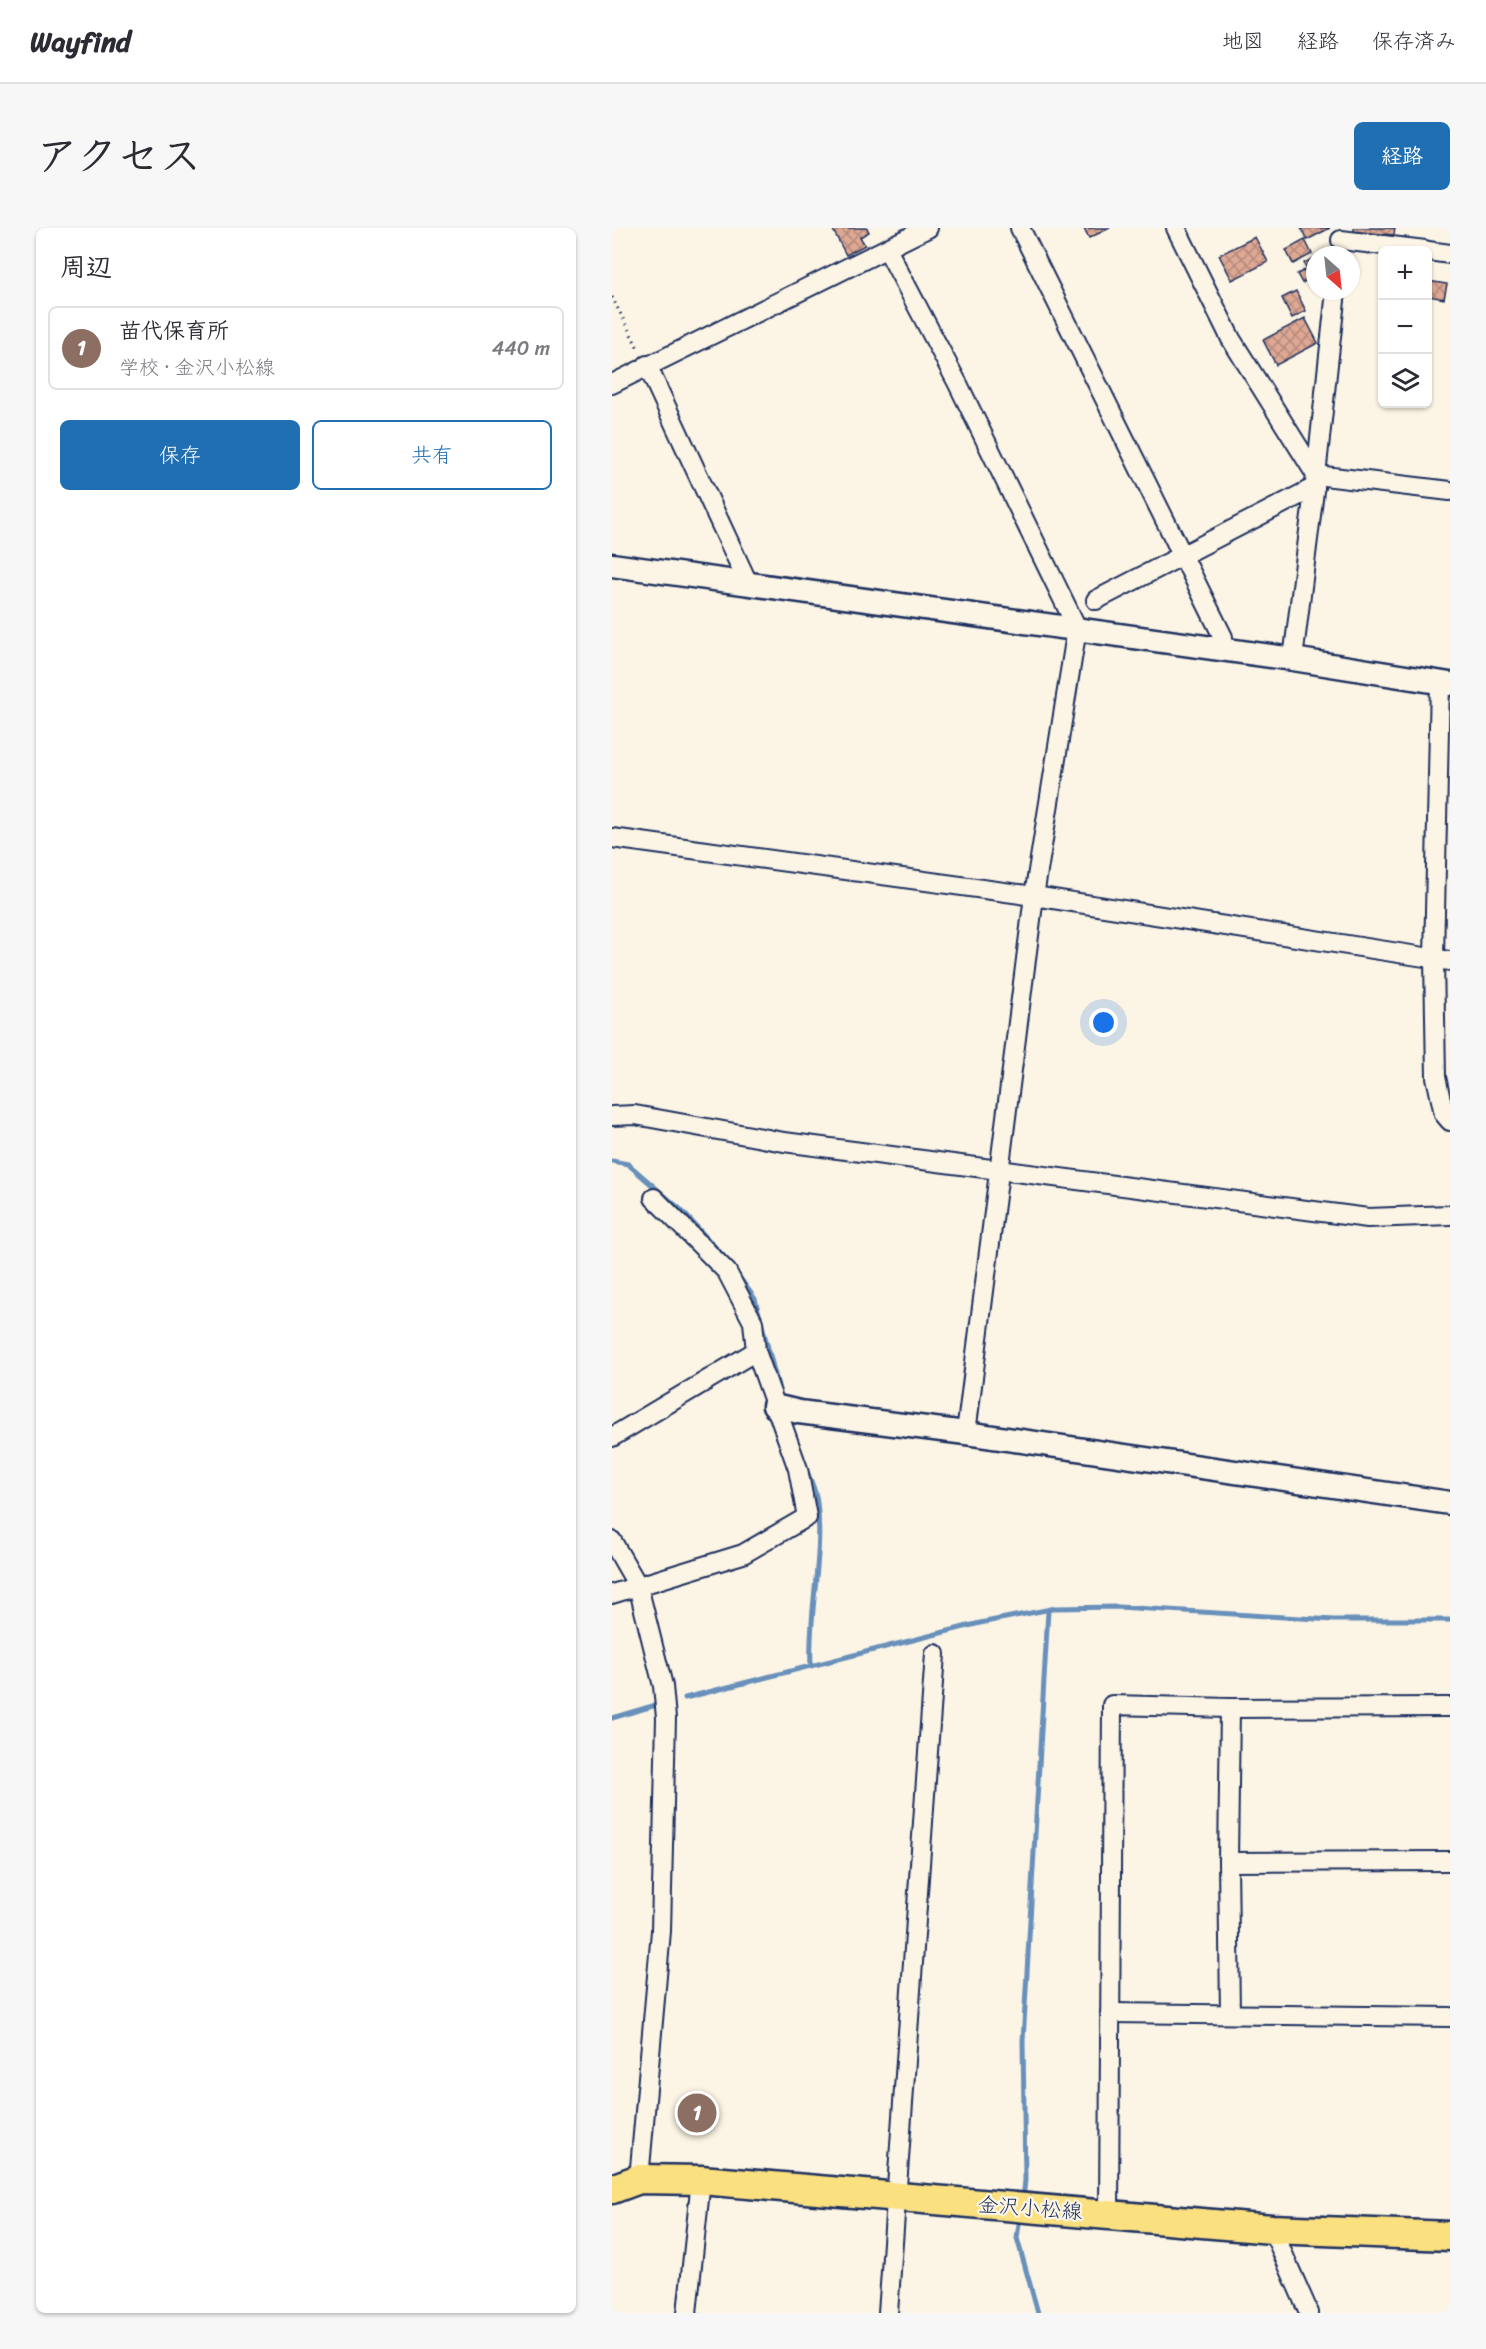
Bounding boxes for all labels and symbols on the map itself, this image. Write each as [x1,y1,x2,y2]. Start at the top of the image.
north arrow [1306,246,1360,300]
your location [1089,1008,1118,1037]
pin: 1 [678,2090,716,2136]
street label: 金沢小松線 [976,2185,1084,2231]

